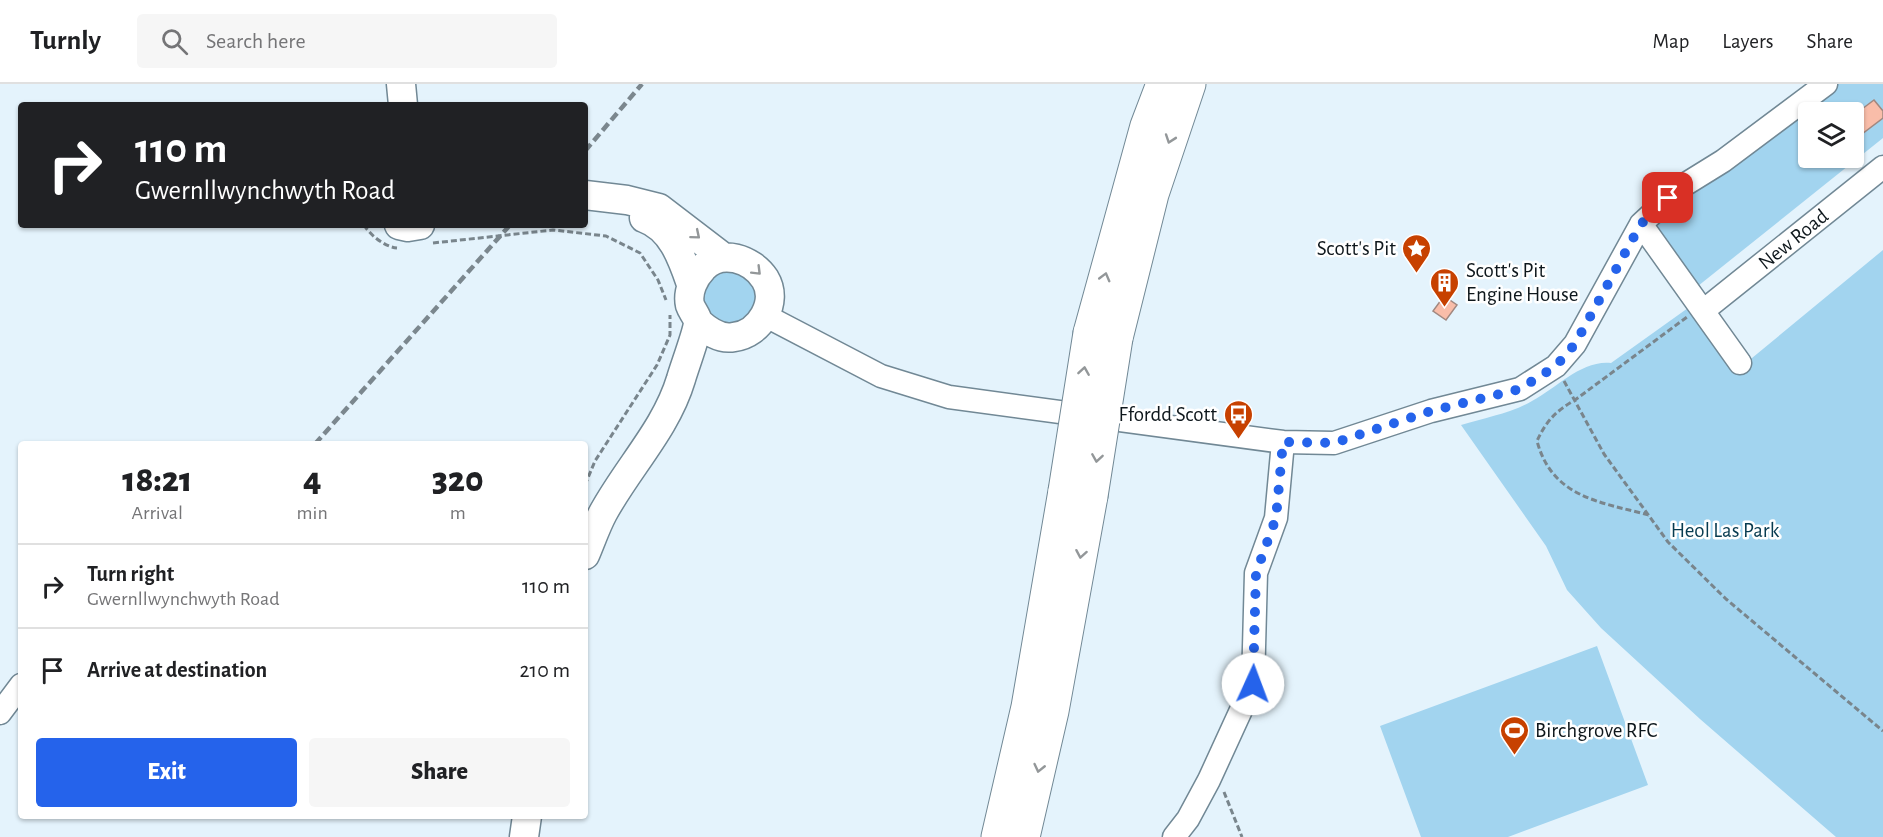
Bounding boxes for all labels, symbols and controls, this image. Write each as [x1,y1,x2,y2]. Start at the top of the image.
search box [137,14,557,68]
icon: search [158,25,191,58]
text: Turnly [30,27,101,55]
text: Search here [206,30,306,52]
text: Map [1653,31,1689,52]
text: Layers [1722,31,1773,52]
text: Share [1806,31,1853,52]
map controls [1798,102,1864,168]
button: layers [1798,102,1864,168]
icon: right [36,126,114,204]
text: 110 m [135,128,227,170]
one-way arrow [1165,134,1178,144]
pin [1642,172,1693,223]
text: Gwernllwynchwyth Road [135,177,395,204]
icon: arrive [1651,181,1684,214]
street label: New Road [1754,205,1832,274]
one-way arrow [690,228,701,239]
place icon: Scott's Pit [1401,232,1433,274]
place label: Scott's Pit [1317,238,1396,259]
place label: Scott's Pit Engine House [1466,260,1578,305]
one-way arrow [750,264,761,275]
building icon: Scott's Pit Engine House [1429,266,1461,308]
one-way arrow [1098,272,1110,283]
one-way arrow [1077,366,1090,376]
bus stop icon: Ffordd Scott [1222,398,1254,440]
place label: Ffordd Scott [1119,404,1217,425]
one-way arrow [1091,453,1103,463]
text: 18:21 [122,462,192,498]
text: 4 [303,462,321,498]
text: 320 [432,462,484,498]
text: Arrival [132,503,183,523]
text: min [297,503,328,523]
text: m [450,503,466,523]
park label: Heol Las Park [1671,520,1780,541]
one-way arrow [1075,549,1087,559]
text: Turn right [87,563,174,585]
icon: right [36,570,69,603]
text: 110 m [522,575,570,597]
text: Gwernllwynchwyth Road [87,589,280,609]
position arrow [1221,652,1285,716]
icon: arrive [36,654,69,687]
text: Arrive at destination [87,659,267,681]
text: 210 m [520,659,570,681]
sports icon: Birchgrove RFC [1498,714,1530,756]
place label: Birchgrove RFC [1535,720,1658,741]
button: Exit [36,738,297,807]
button: Share [309,738,570,807]
one-way arrow [1034,763,1047,773]

